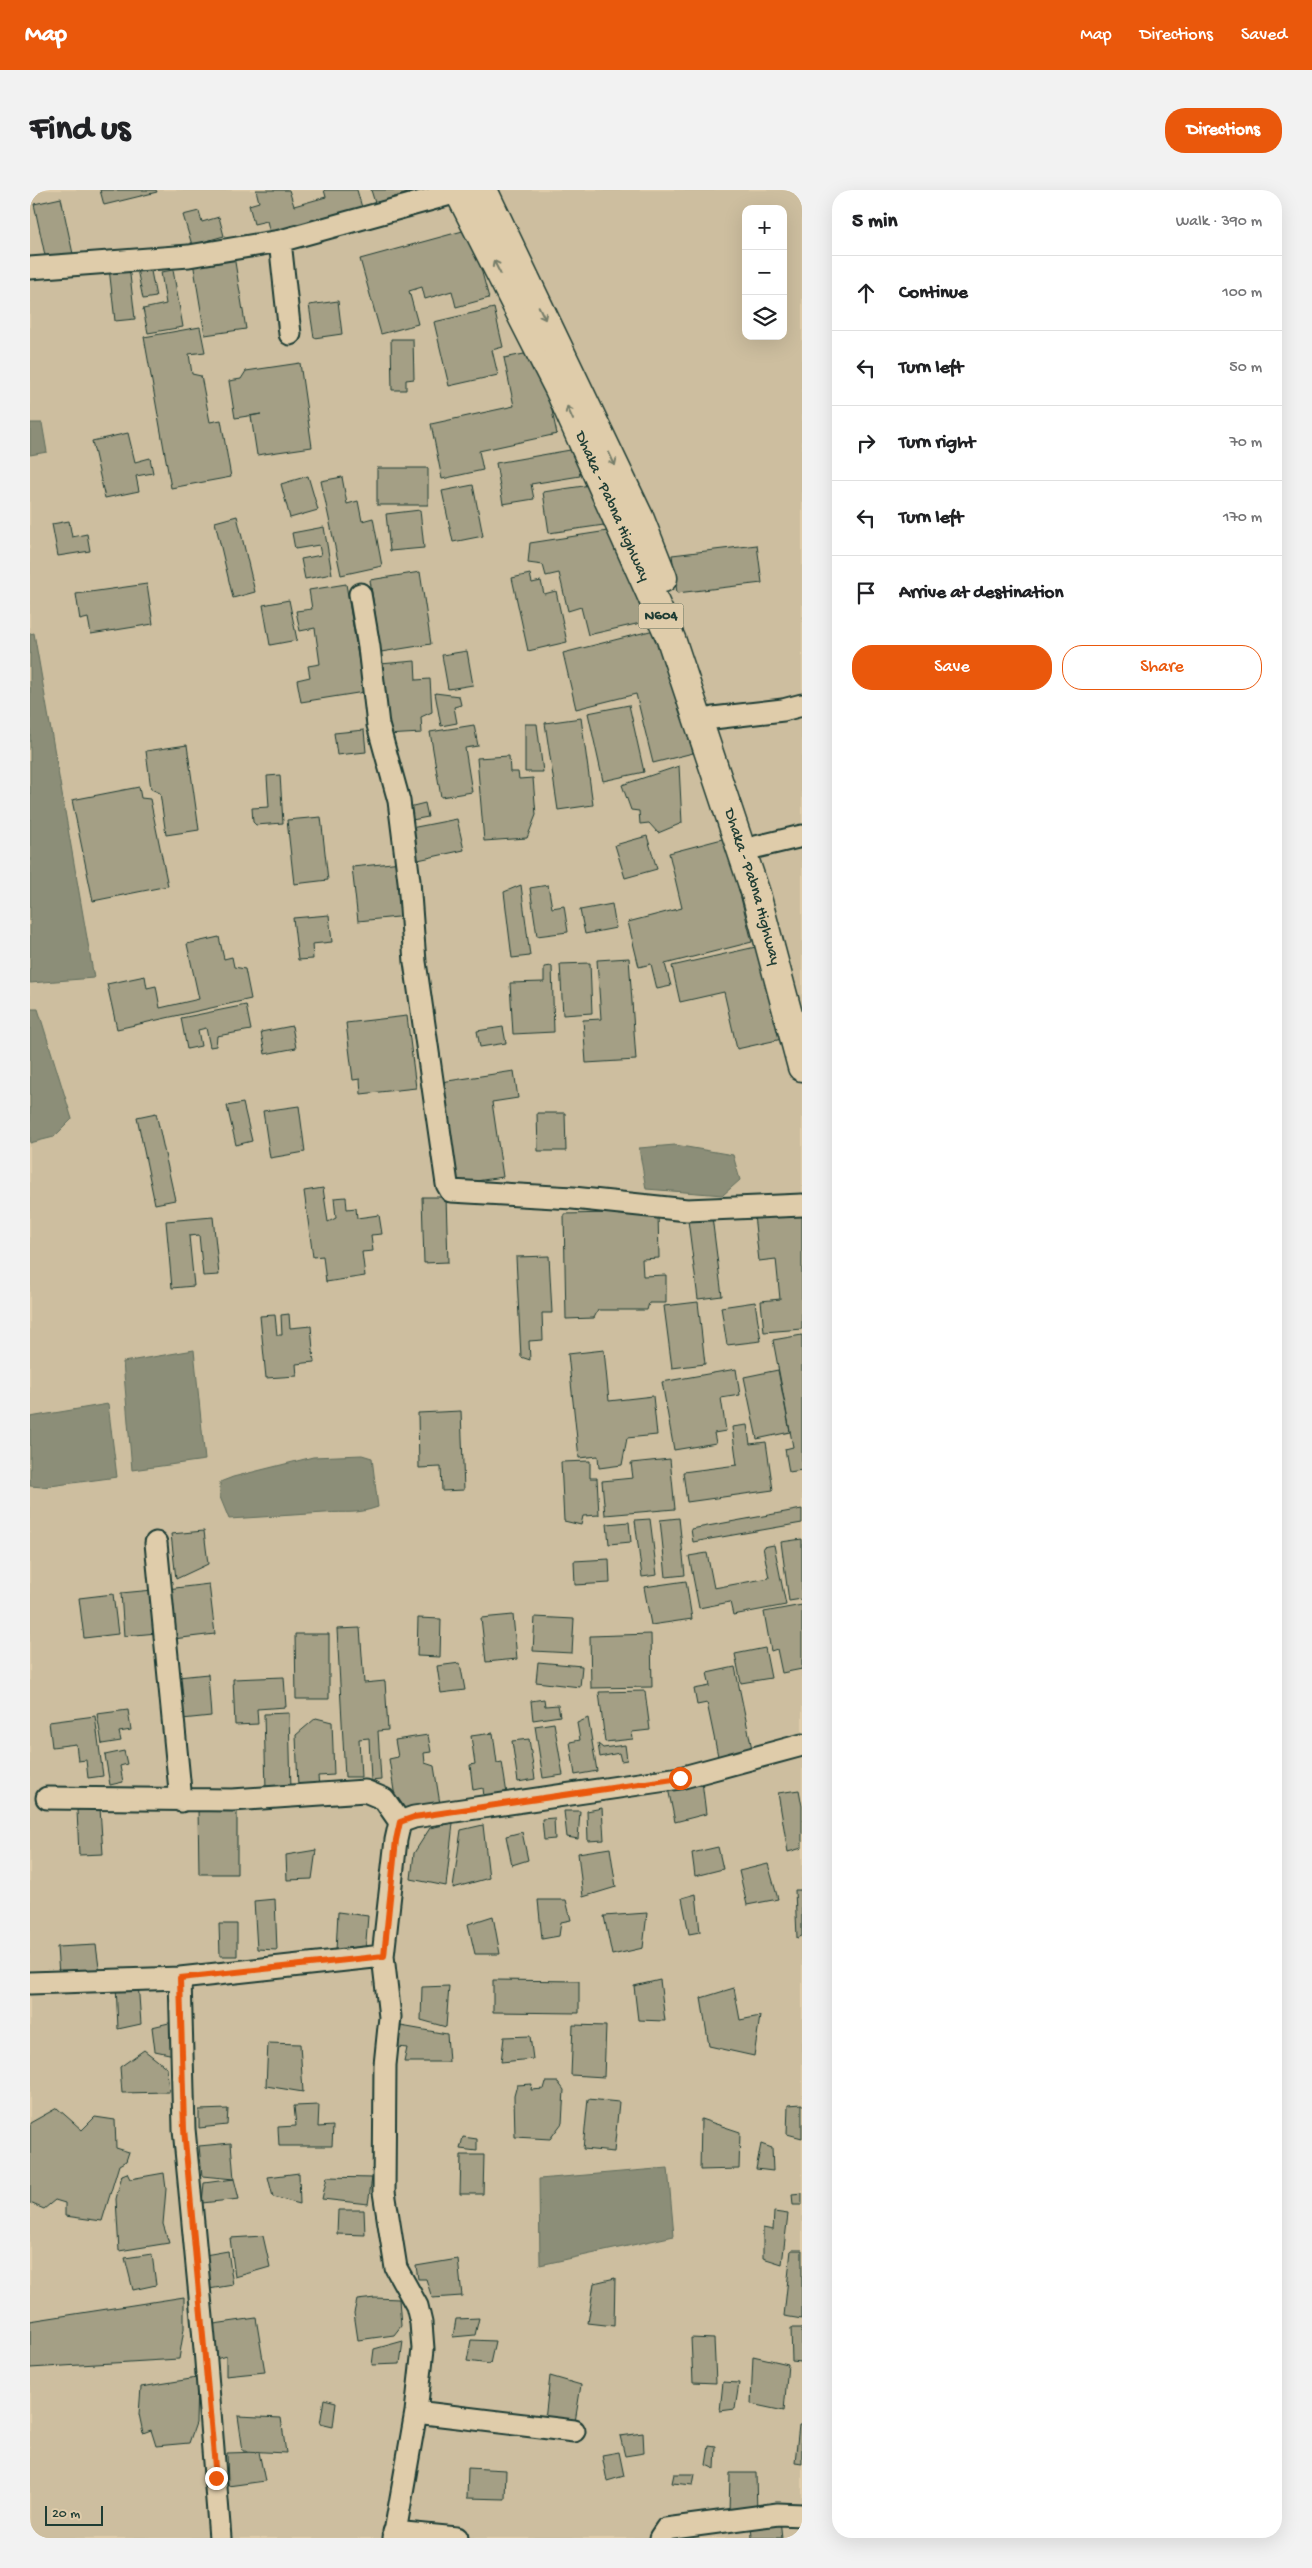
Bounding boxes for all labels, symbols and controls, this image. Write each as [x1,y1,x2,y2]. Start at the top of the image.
text: Map [25,21,67,50]
text: Map [1080,25,1112,46]
text: Directions [1140,25,1213,46]
text: Saved [1241,25,1287,46]
button: Directions [1165,108,1282,153]
text: Find us [30,110,130,151]
map controls [742,205,787,340]
button: + [742,205,787,250]
text: 5 min [852,210,897,235]
text: Walk · 390 m [1176,213,1262,232]
button: − [742,250,787,295]
one-way arrow [492,260,501,275]
icon: ahead [852,279,880,307]
text: Continue [899,282,968,305]
text: 100 m [1222,284,1262,303]
button: layers [742,295,787,340]
one-way arrow [537,305,547,320]
icon: left [852,354,880,382]
text: Turn left [899,357,963,380]
text: 50 m [1229,359,1262,378]
one-way arrow [564,406,574,421]
street label: Dhaka - Pabna Highway [569,428,654,585]
icon: right [852,429,880,457]
text: Turn right [899,432,975,455]
text: 70 m [1229,434,1262,453]
one-way arrow [608,451,618,466]
icon: left [852,504,880,532]
text: Turn left [899,507,963,530]
text: 170 m [1223,509,1262,528]
icon: arrive [852,579,880,607]
text: Arrive at destination [899,582,1063,605]
road number: N604 [638,604,684,628]
button: Save [852,645,1052,690]
button: Share [1062,645,1262,690]
street label: Dhaka - Pabna Highway [718,805,784,967]
route start [669,1767,692,1790]
route end [205,2467,228,2490]
scale bar [45,2503,102,2526]
text: 20 m [52,2506,80,2523]

